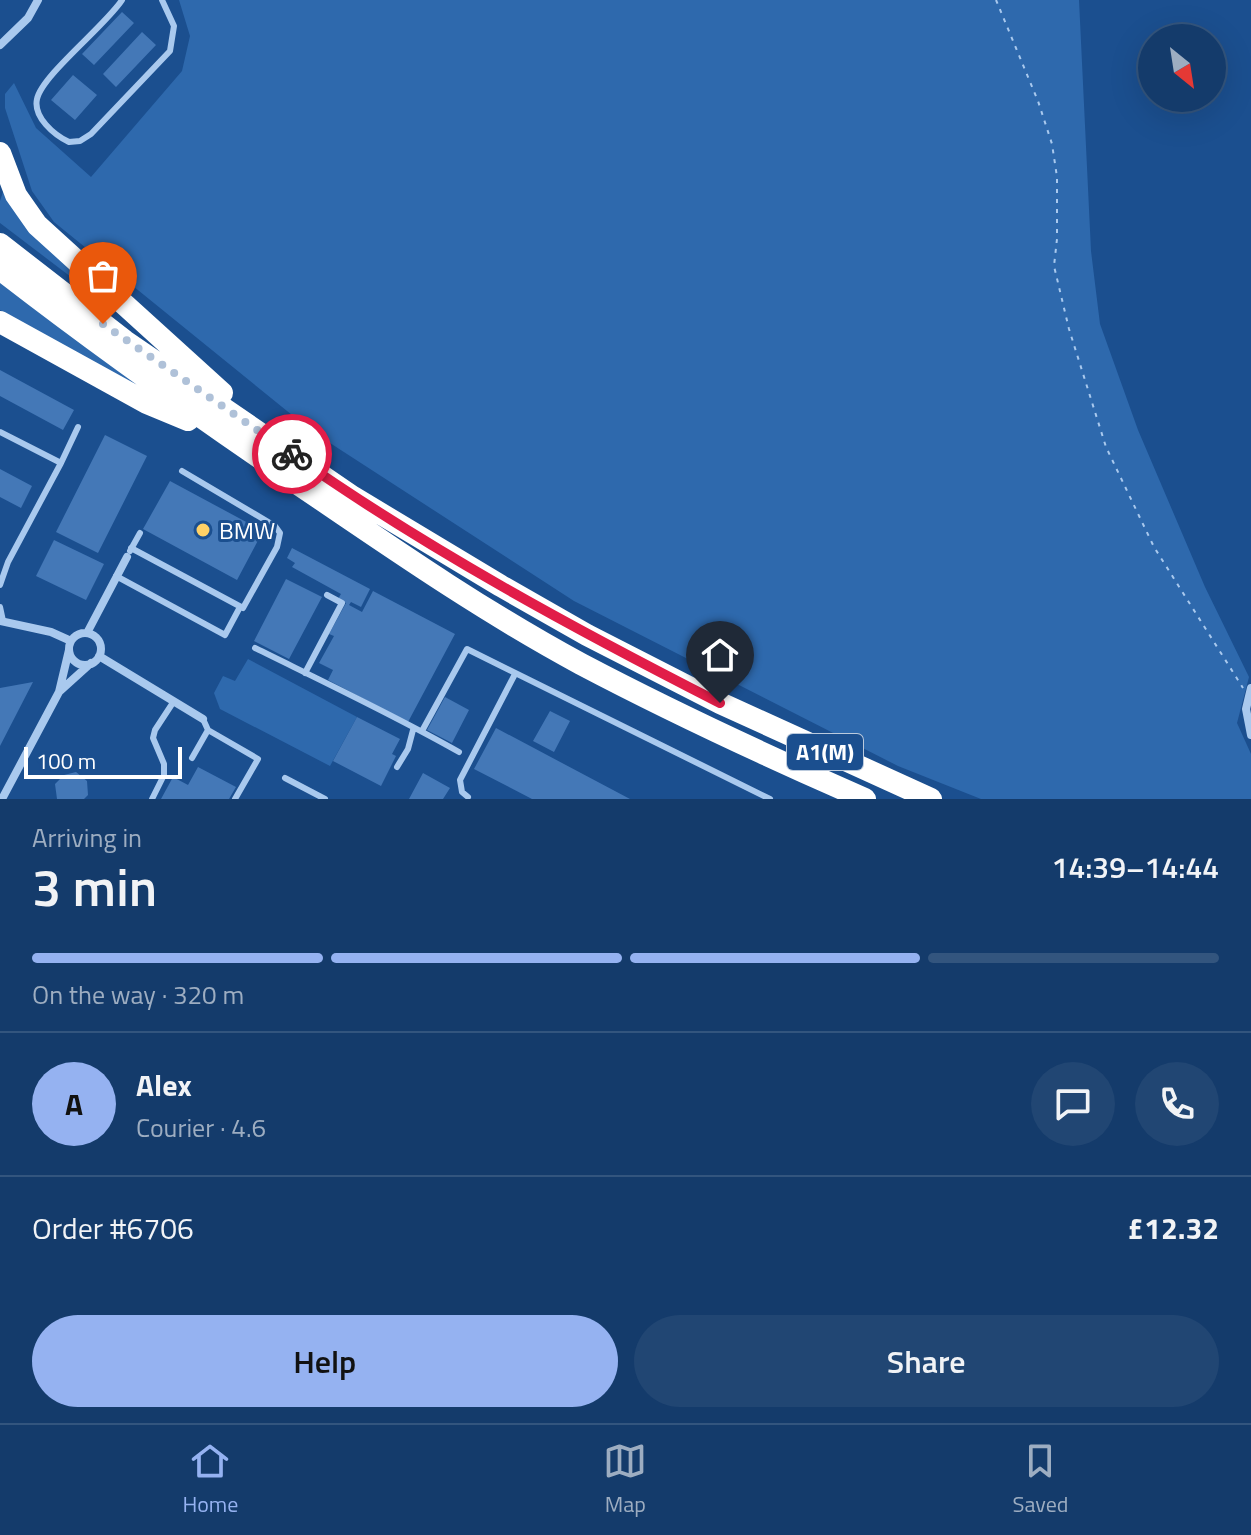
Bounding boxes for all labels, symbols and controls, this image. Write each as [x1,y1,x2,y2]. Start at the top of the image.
north arrow [1138,24,1226,112]
map controls [1138,24,1226,112]
pin [69,242,137,324]
icon: bag [81,254,125,298]
courier [252,414,332,494]
icon: bike [270,432,314,476]
place label: BMW [219,512,275,548]
marker: BMW [194,521,212,539]
pin [686,621,754,703]
icon: home [698,633,742,677]
road number: A1(M) [787,734,863,770]
scale bar [24,743,182,779]
text: 100 m [36,744,96,778]
text: Arriving in [32,818,142,857]
text: 14:39–14:44 [1052,844,1219,890]
text: 3 min [32,847,157,926]
text: On the way · 320 m [32,975,244,1014]
text: Alex [136,1062,192,1108]
button: chat [1031,1062,1115,1146]
button: phone [1135,1062,1219,1146]
text: A [65,1081,83,1127]
text: Courier · 4.6 [136,1108,266,1147]
text: Order #6706 [32,1205,194,1251]
text: £12.32 [1127,1205,1219,1251]
button: Help [32,1315,618,1407]
button: Share [634,1315,1219,1407]
tab: Home [183,1439,238,1521]
tab: Map [603,1439,647,1521]
tab: Saved [1012,1439,1068,1521]

